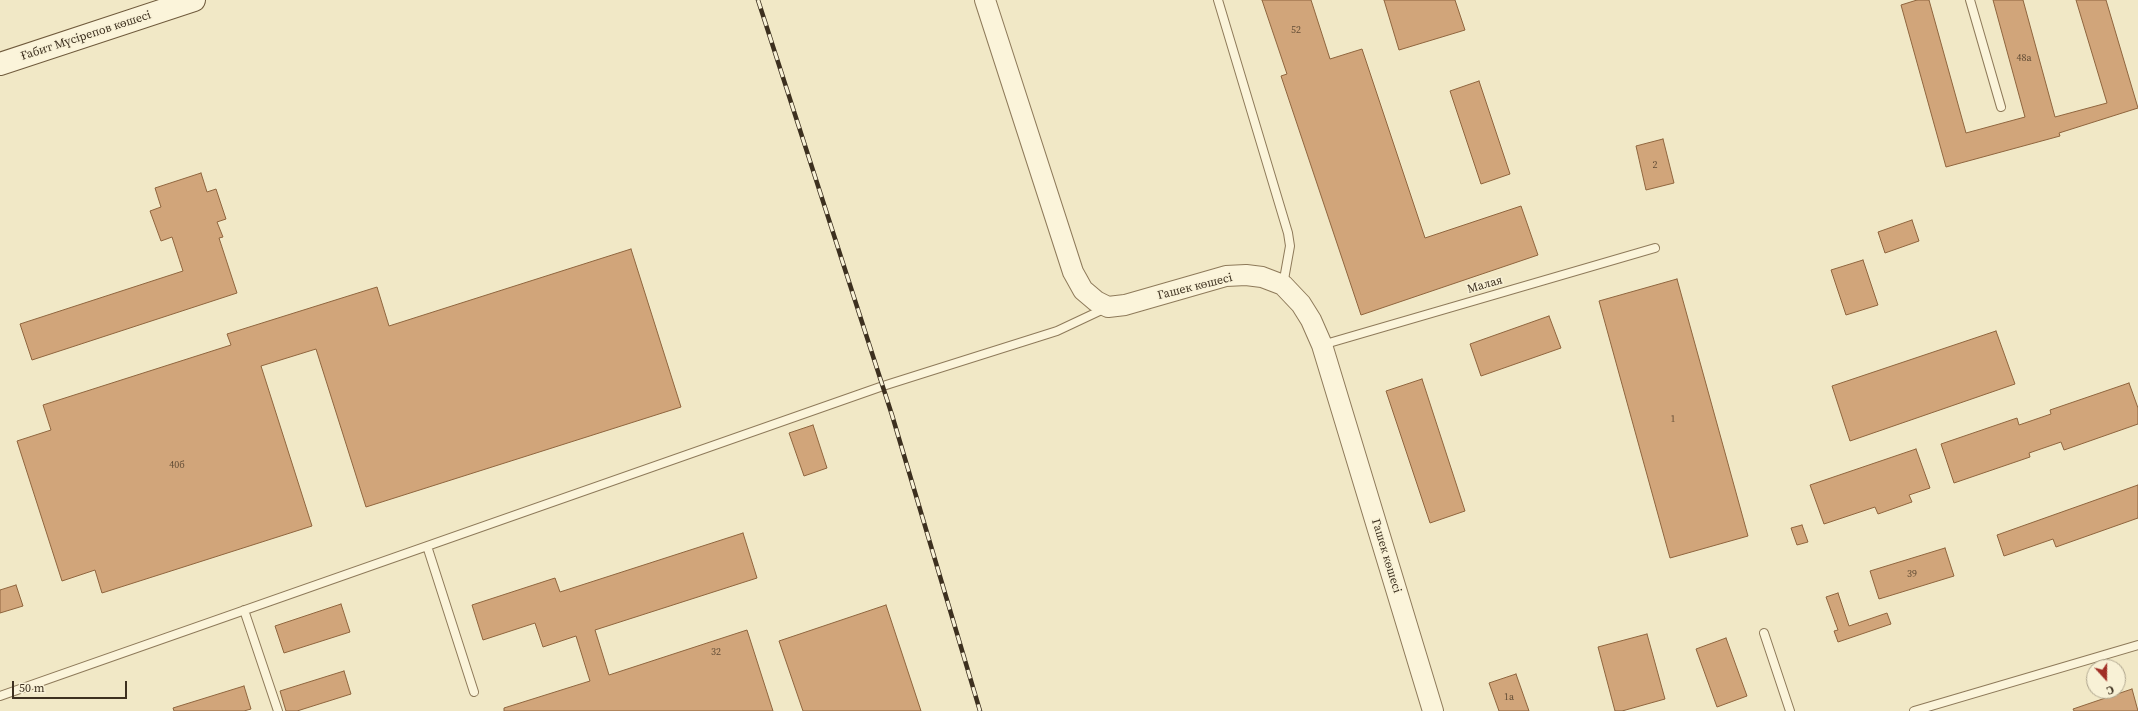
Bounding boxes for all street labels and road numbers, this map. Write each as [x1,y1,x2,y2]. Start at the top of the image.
street label: Ғабит Мүсірепов көшесі [19,8,153,64]
street label: Гашек көшесі [1156,271,1234,303]
street label: Малая [1466,273,1504,297]
street label: Гашек көшесі [1368,517,1404,595]

